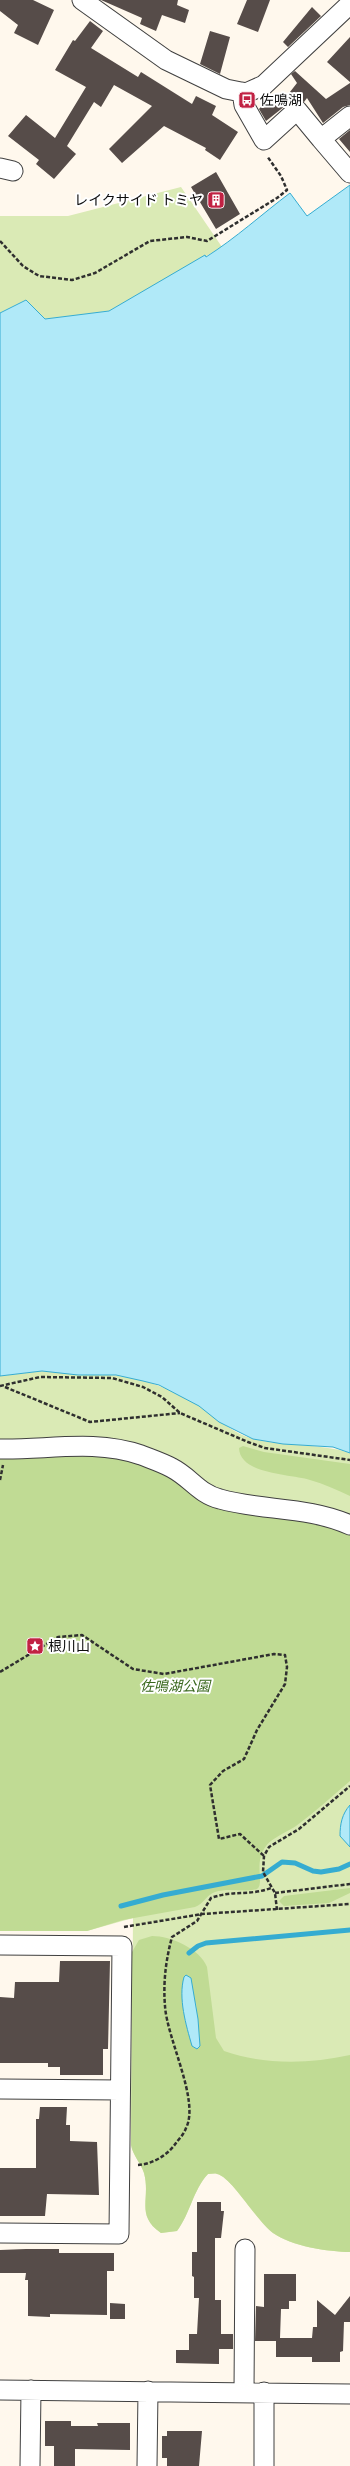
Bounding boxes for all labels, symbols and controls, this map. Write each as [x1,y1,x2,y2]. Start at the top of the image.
place label: 佐鳴湖 [260,89,302,109]
bus stop icon: 佐鳴湖 [237,90,257,110]
place label: レイクサイド トミヤ [74,189,203,209]
building icon: レイクサイド トミヤ [206,190,226,210]
place label: 根川山 [48,1635,90,1655]
place icon: 根川山 [25,1636,45,1656]
park label: 佐鳴湖公園 [140,1675,212,1695]

